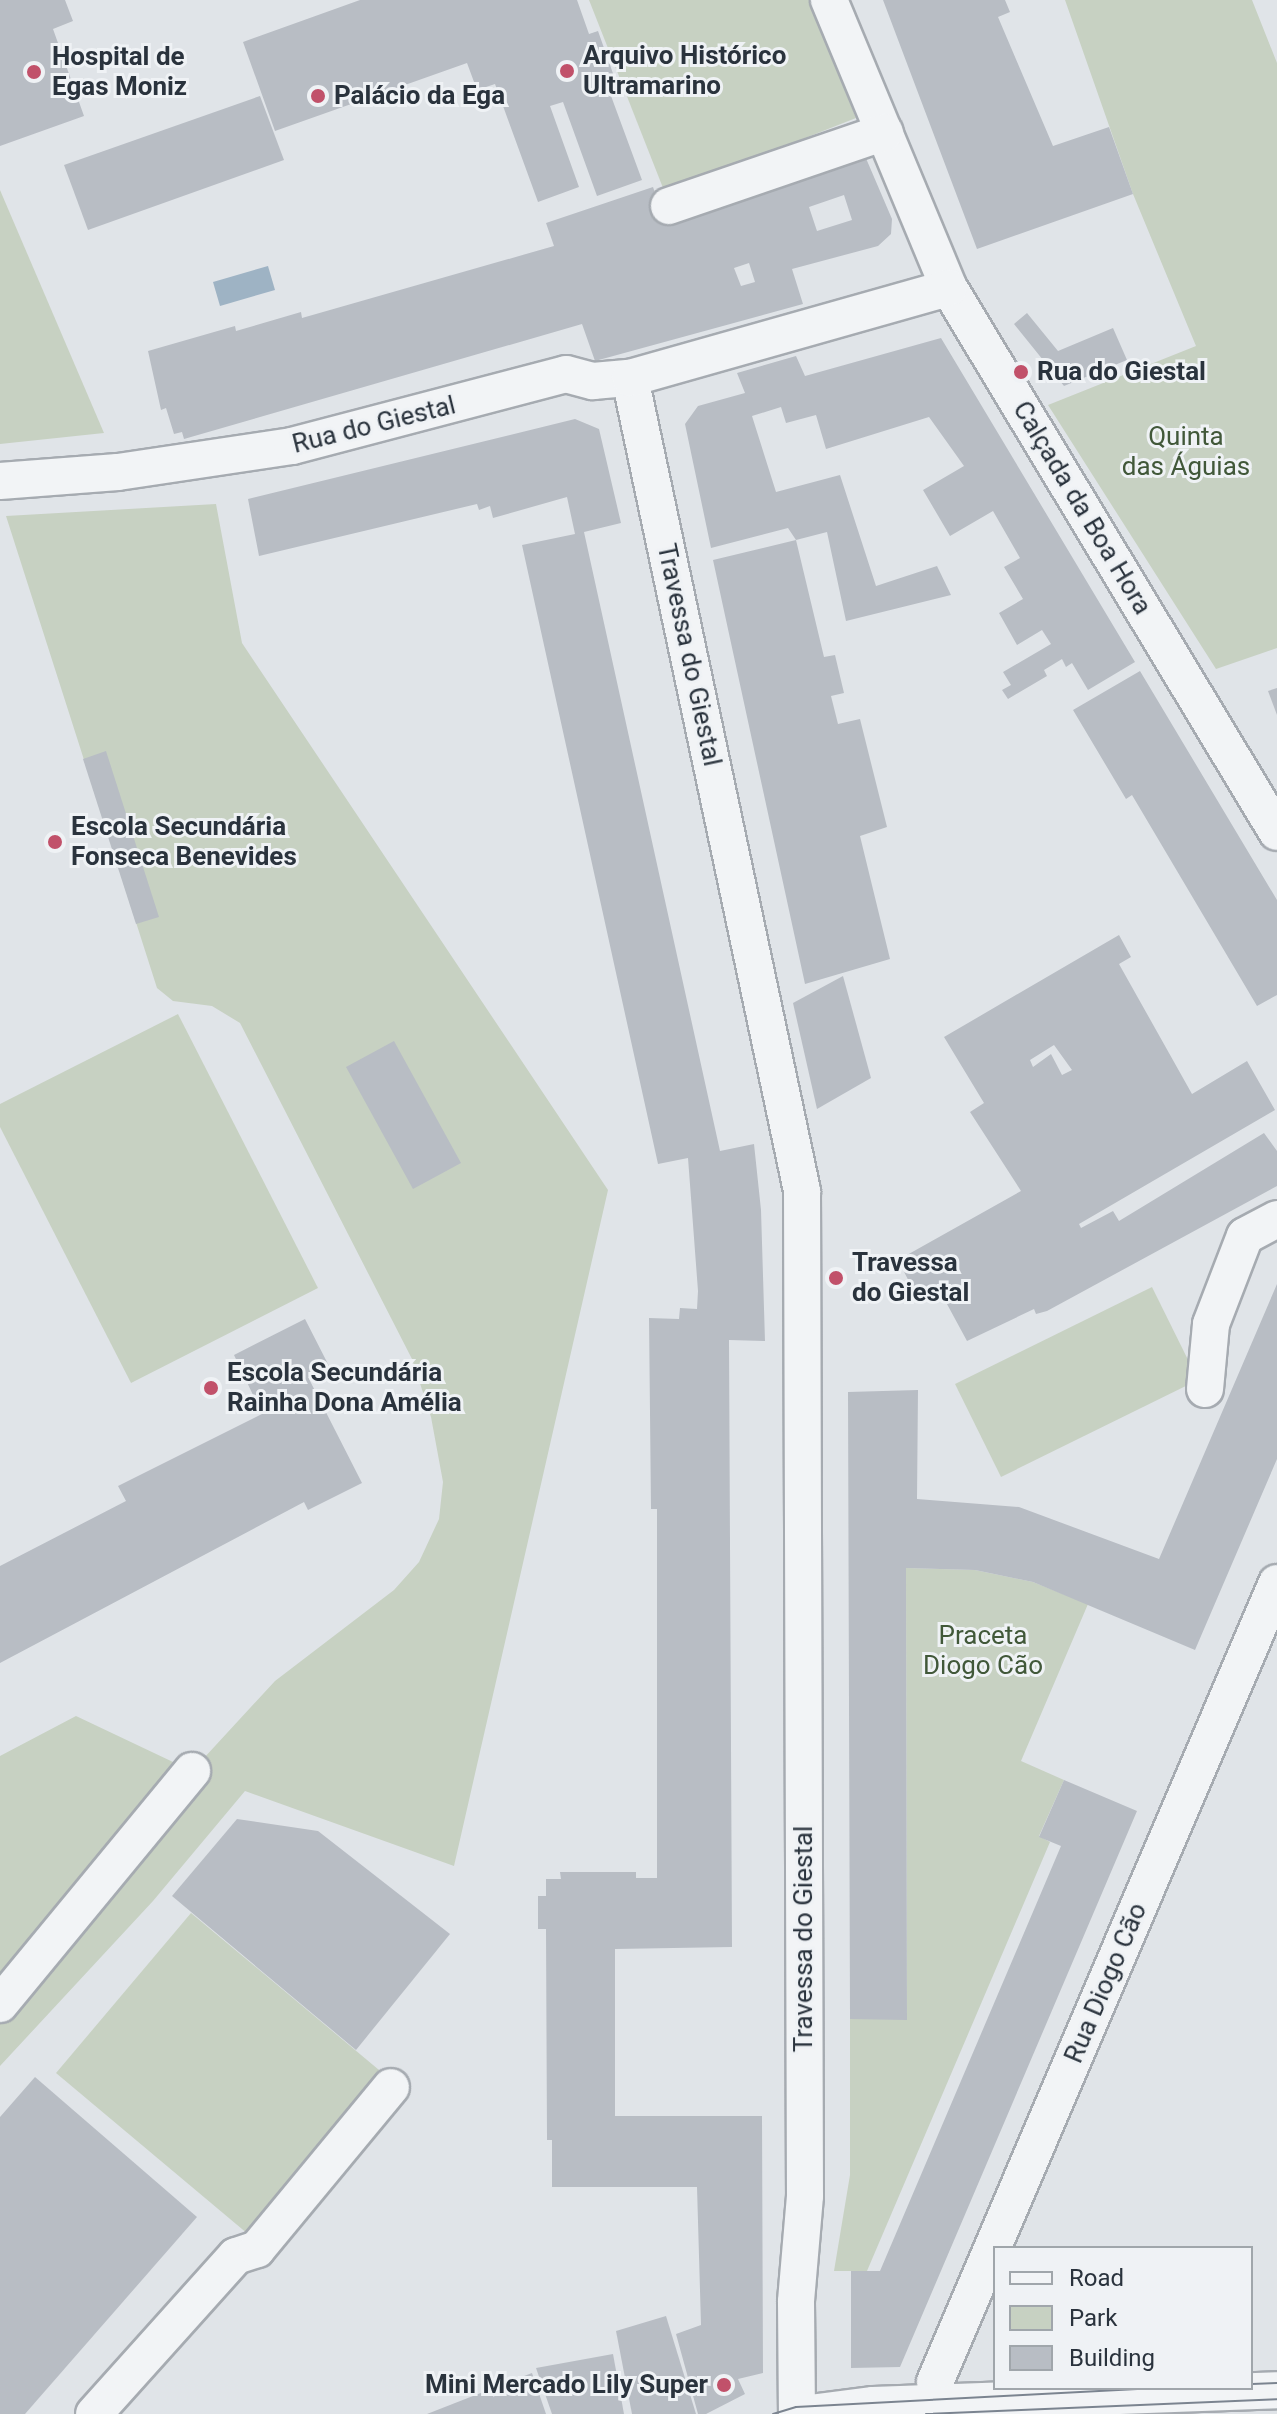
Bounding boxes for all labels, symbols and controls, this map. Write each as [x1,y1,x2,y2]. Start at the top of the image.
place label: Arquivo Histórico Ultramarino [583,40,786,102]
place label: Hospital de Egas Moniz [52,41,187,102]
marker: Hospital de Egas Moniz [23,61,45,83]
marker: Arquivo Histórico Ultramarino [558,62,576,80]
place label: Palácio da Ega [334,80,505,112]
marker: Palácio da Ega [309,87,327,105]
place label: Rua do Giestal [1037,356,1206,388]
marker: Rua do Giestal [1012,363,1030,381]
street label: Rua do Giestal [289,390,459,460]
street label: Calçada da Boa Hora [1006,396,1158,620]
park label: Quinta das Águias [1122,421,1250,482]
street label: Travessa do Giestal [650,541,728,769]
place label: Escola Secundária Fonseca Benevides [71,811,297,872]
marker: Escola Secundária Fonseca Benevides [46,833,64,851]
place label: Travessa do Giestal [852,1247,969,1308]
marker: Travessa do Giestal [827,1269,845,1287]
place label: Escola Secundária Rainha Dona Amélia [227,1357,462,1418]
marker: Escola Secundária Rainha Dona Amélia [202,1379,220,1397]
park label: Praceta Diogo Cão [923,1620,1043,1682]
street label: Travessa do Giestal [788,1826,820,2052]
street label: Rua Diogo Cão [1058,1898,1154,2068]
legend [993,2246,1253,2390]
text: Road [1069,2264,1124,2292]
text: Park [1069,2304,1117,2332]
text: Building [1069,2344,1155,2372]
place label: Mini Mercado Lily Super [425,2369,708,2401]
marker: Mini Mercado Lily Super [715,2376,733,2394]

